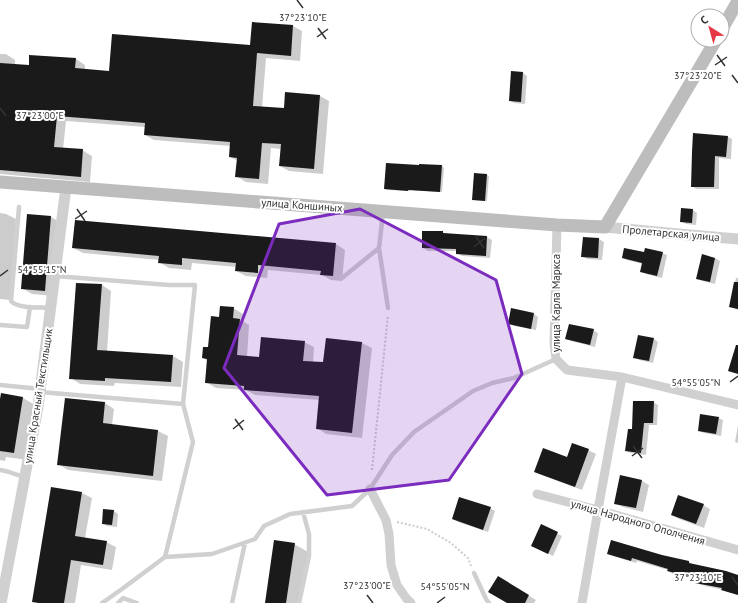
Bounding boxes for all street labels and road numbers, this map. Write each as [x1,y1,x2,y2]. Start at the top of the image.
street label: улица Коншиных [261,195,344,215]
street label: Пролетарская улица [622,222,720,244]
street label: улица Карла Маркса [549,254,563,352]
street label: улица Красный Текстильщик [20,327,56,465]
street label: улица Народного Ополчения [569,496,707,548]

